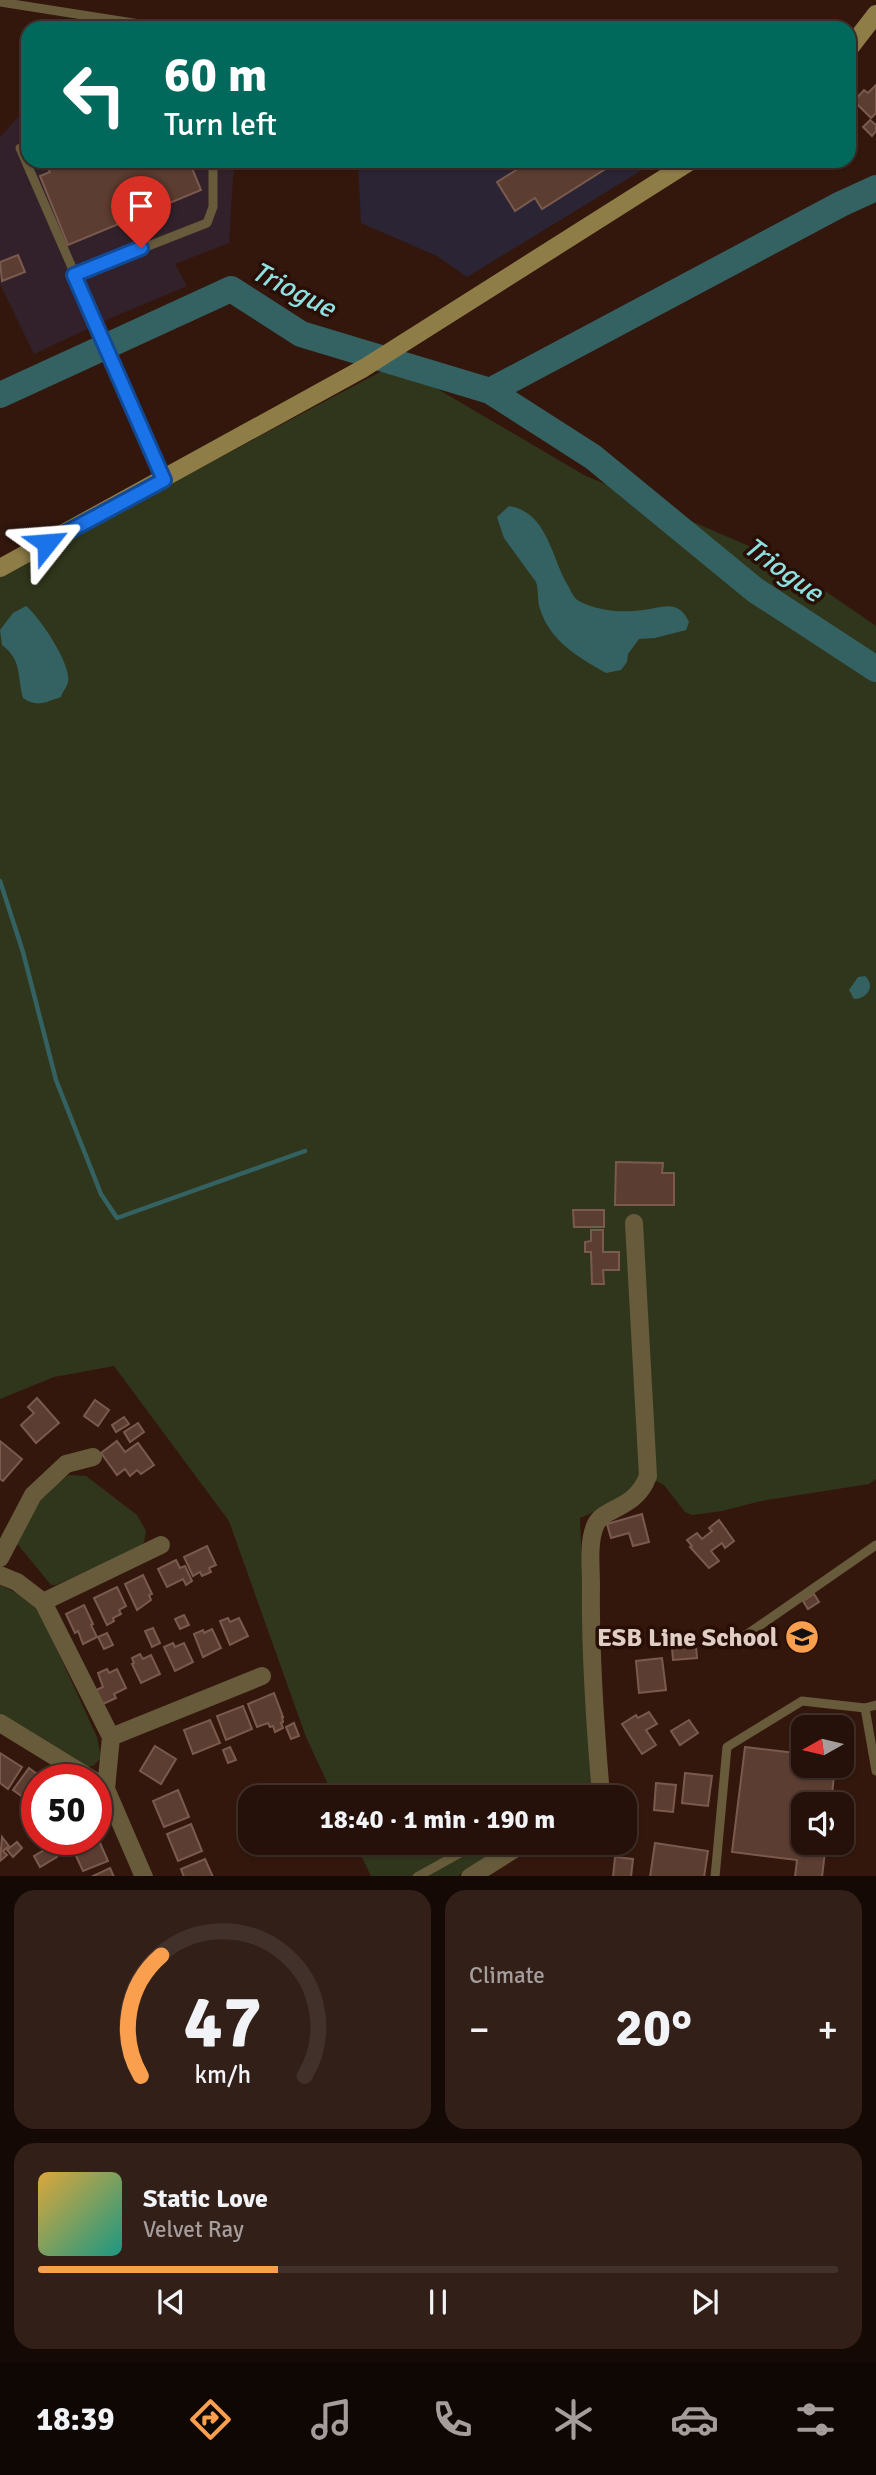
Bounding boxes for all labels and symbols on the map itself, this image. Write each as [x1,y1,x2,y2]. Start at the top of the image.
pin [111,176,171,248]
water label: Triogue [246,254,343,326]
position arrow [10,506,84,580]
water label: Triogue [737,530,831,611]
school or university icon: ESB Line School [783,1618,821,1656]
place label: ESB Line School [597,1622,778,1654]
north arrow [791,1715,854,1778]
speed limit sign: 50 [21,1764,112,1855]

